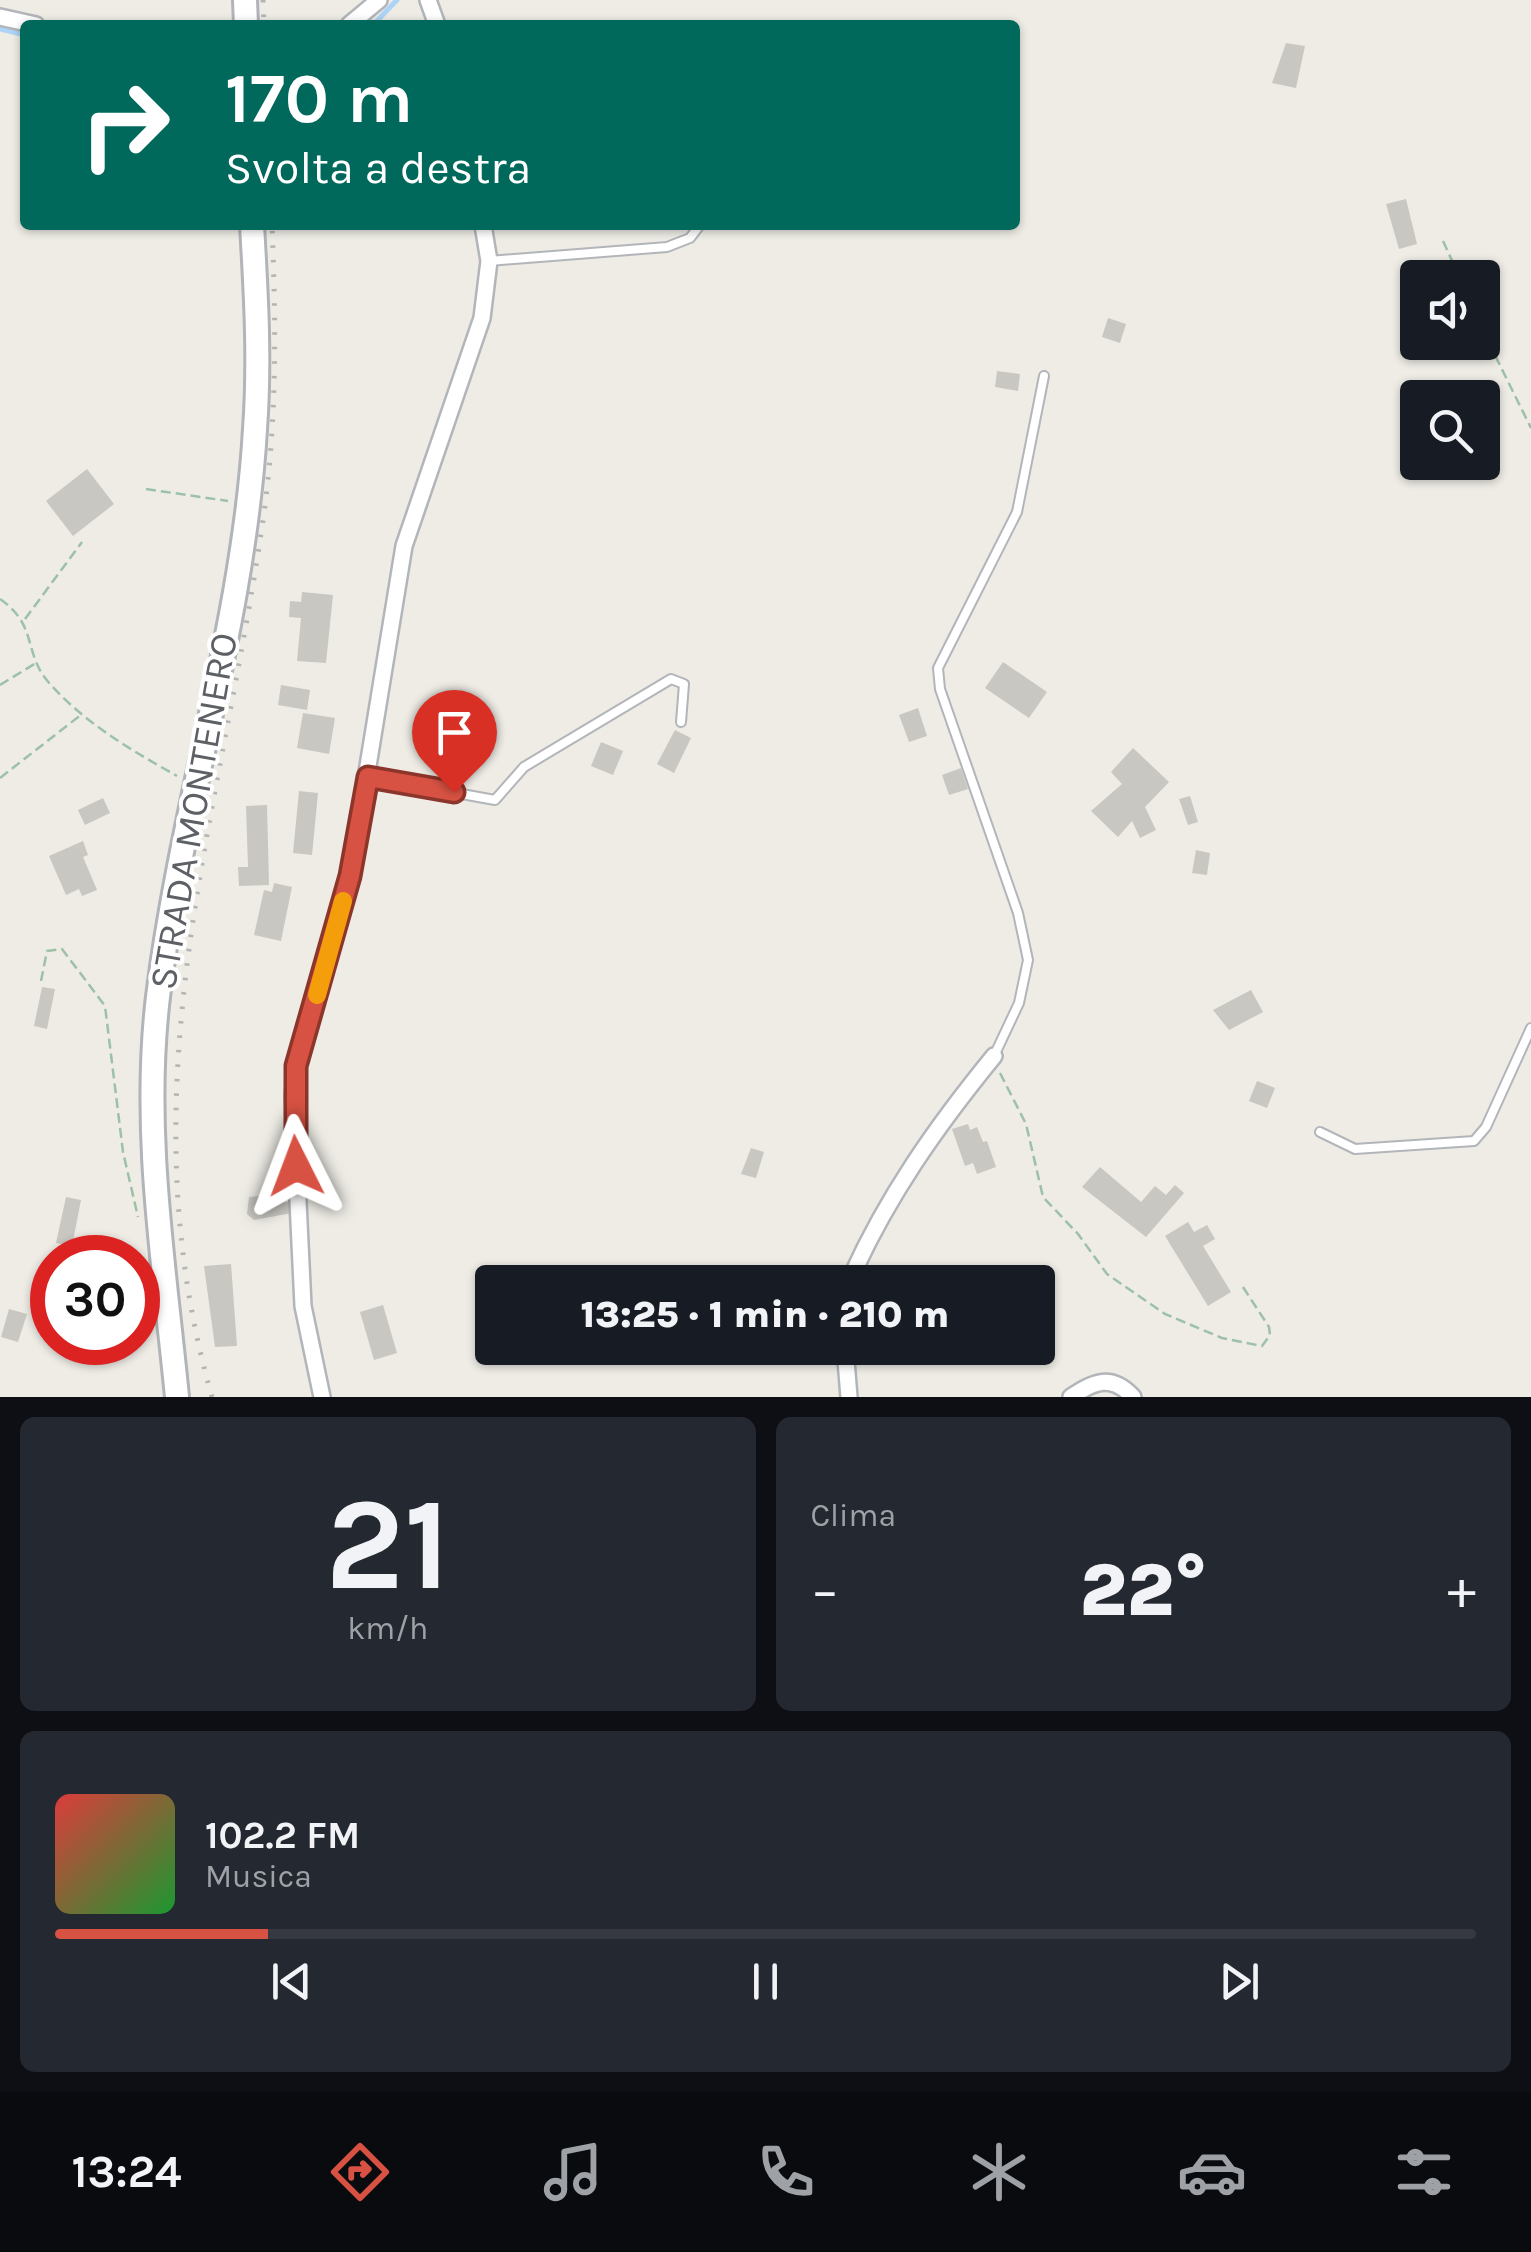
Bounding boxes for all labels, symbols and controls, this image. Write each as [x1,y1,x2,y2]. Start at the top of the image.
text: 170 m [225,58,413,140]
icon: right [60,60,190,190]
text: Svolta a destra [225,142,531,194]
map controls [1400,260,1500,480]
button: sound [1400,260,1500,360]
button: search [1400,380,1500,480]
street label: STRADA MONTENERO [140,629,247,993]
pin [412,690,497,793]
icon: arrive [427,705,482,760]
position arrow [244,1114,348,1218]
speed limit sign: 30 [30,1235,160,1365]
text: 13:25 · 1 min · 210 m [581,1292,949,1337]
text: 21 [325,1469,450,1621]
text: Clima [811,1497,896,1534]
text: 22° [1079,1546,1207,1634]
text: − [811,1558,839,1622]
text: + [1447,1558,1476,1622]
text: km/h [347,1610,428,1647]
text: 102.2 FM [205,1813,360,1858]
text: Musica [205,1858,312,1895]
icon: previous [264,1954,319,2009]
icon: pause [738,1954,793,2009]
icon: next [1212,1954,1267,2009]
icon: directions [325,2137,395,2207]
icon: music [538,2137,608,2207]
icon: phone [751,2137,821,2207]
icon: climate [964,2137,1034,2207]
icon: car [1177,2137,1247,2207]
icon: filters [1389,2137,1459,2207]
text: 13:24 [71,2146,182,2198]

